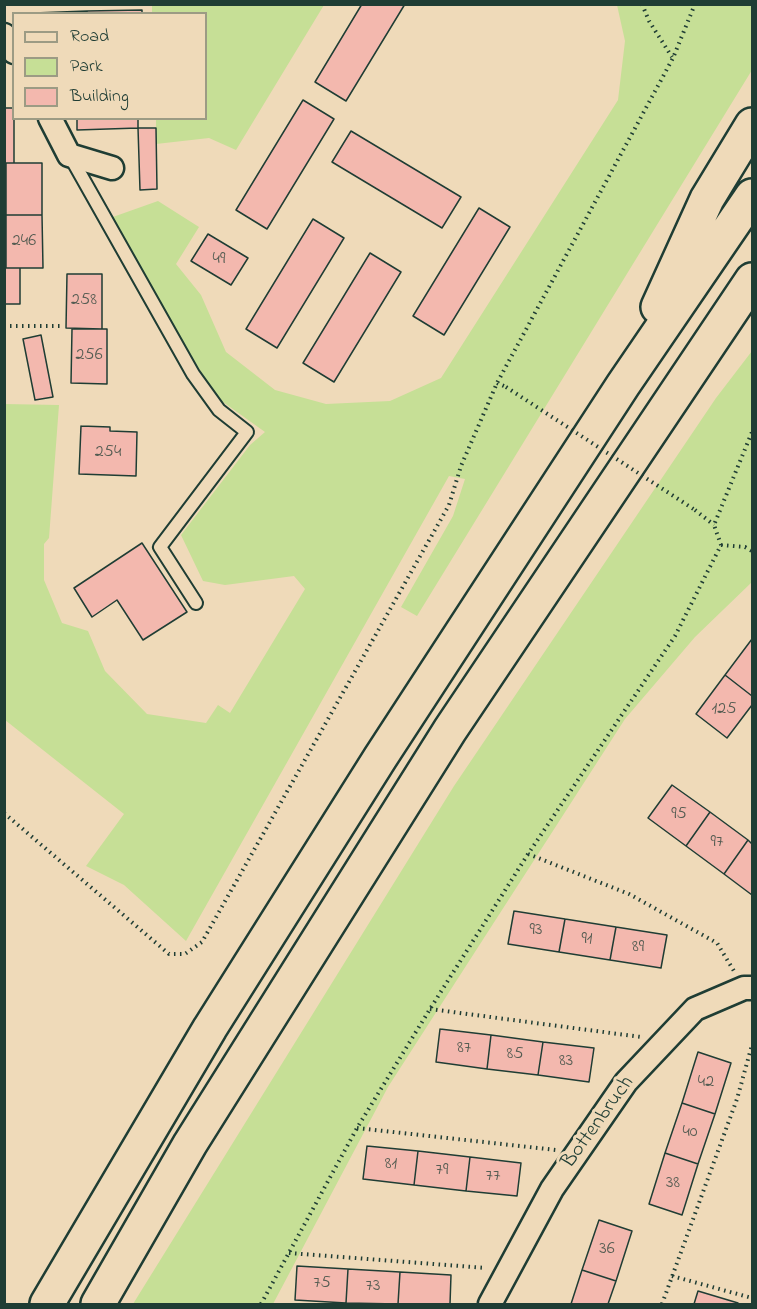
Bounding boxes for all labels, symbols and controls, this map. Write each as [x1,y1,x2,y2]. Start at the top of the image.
legend [12,12,207,120]
text: Road [70,24,109,50]
text: Park [70,54,103,80]
text: Building [70,84,129,110]
house number: 246 [12,231,36,253]
house number: 49 [213,249,225,271]
house number: 258 [71,290,97,312]
house number: 256 [75,345,103,367]
house number: 254 [95,442,121,464]
house number: 125 [712,699,736,721]
house number: 95 [671,804,687,826]
house number: 97 [711,832,723,854]
house number: 93 [530,920,542,942]
house number: 91 [581,929,593,951]
house number: 89 [632,937,644,959]
house number: 87 [457,1038,471,1060]
house number: 85 [506,1044,524,1066]
house number: 83 [559,1051,573,1073]
street label: Bottenbruch [557,1072,641,1174]
house number: 42 [698,1072,714,1094]
house number: 40 [682,1122,698,1144]
house number: 81 [385,1154,397,1176]
house number: 79 [436,1160,448,1182]
house number: 77 [486,1166,500,1188]
house number: 38 [666,1173,680,1195]
house number: 36 [599,1239,615,1261]
house number: 75 [313,1273,331,1295]
house number: 73 [366,1276,380,1298]

